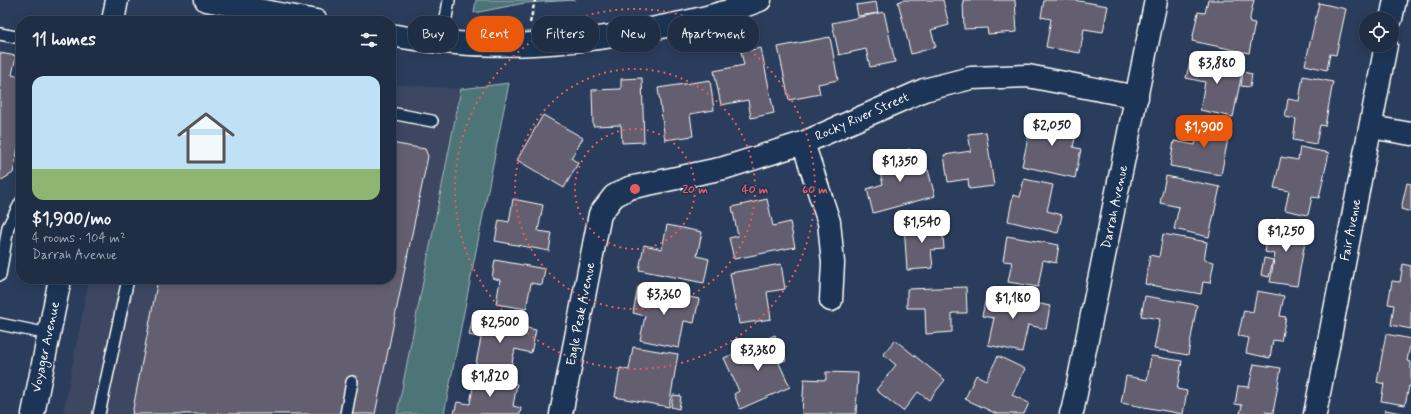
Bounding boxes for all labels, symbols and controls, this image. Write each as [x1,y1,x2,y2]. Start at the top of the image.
map controls [1359,12,1399,52]
button: locate [1359,12,1399,52]
chip: Buy [408,16,458,52]
chip: Rent [466,16,524,52]
chip: Filters [532,16,599,52]
chip: New [607,16,660,52]
chip: Apartment [668,16,759,52]
text: 11 homes [32,29,96,51]
icon: filters [358,29,380,51]
pin: $3,880 [1184,51,1250,85]
text: $3,880 [1198,55,1236,72]
street label: Rocky River Street [813,89,912,145]
icon: home [170,102,242,174]
pin: $2,050 [1019,113,1085,147]
pin: $1,900 [1171,115,1237,149]
text: $2,050 [1033,117,1071,134]
text: $1,900 [1184,119,1224,136]
pin: $1,350 [867,149,933,183]
text: $1,350 [882,153,918,170]
street label: Darrah Avenue [1098,164,1132,250]
centre of rings [628,182,642,196]
text: 20 m [682,182,708,198]
text: 40 m [742,182,769,198]
text: 60 m [802,182,828,198]
street label: Fair Avenue [1337,198,1365,262]
text: $1,900/mo [32,208,111,230]
pin: $1,540 [889,210,955,244]
text: $1,540 [903,214,941,231]
pin: $1,250 [1253,219,1319,253]
text: $1,250 [1267,223,1305,240]
text: 4 rooms · 104 m² [32,230,126,247]
text: Darrah Avenue [32,247,117,264]
street label: Eagle Peak Avenue [563,261,599,367]
pin: $3,360 [631,282,697,316]
text: $3,360 [646,286,682,303]
pin: $1,180 [980,286,1046,320]
text: $1,180 [995,290,1031,307]
street label: Voyager Avenue [28,300,65,394]
pin: $2,500 [467,310,533,344]
text: $2,500 [481,314,519,331]
pin: $3,380 [725,338,791,372]
text: $3,380 [740,342,776,359]
pin: $1,820 [457,364,523,398]
text: $1,820 [471,368,509,385]

